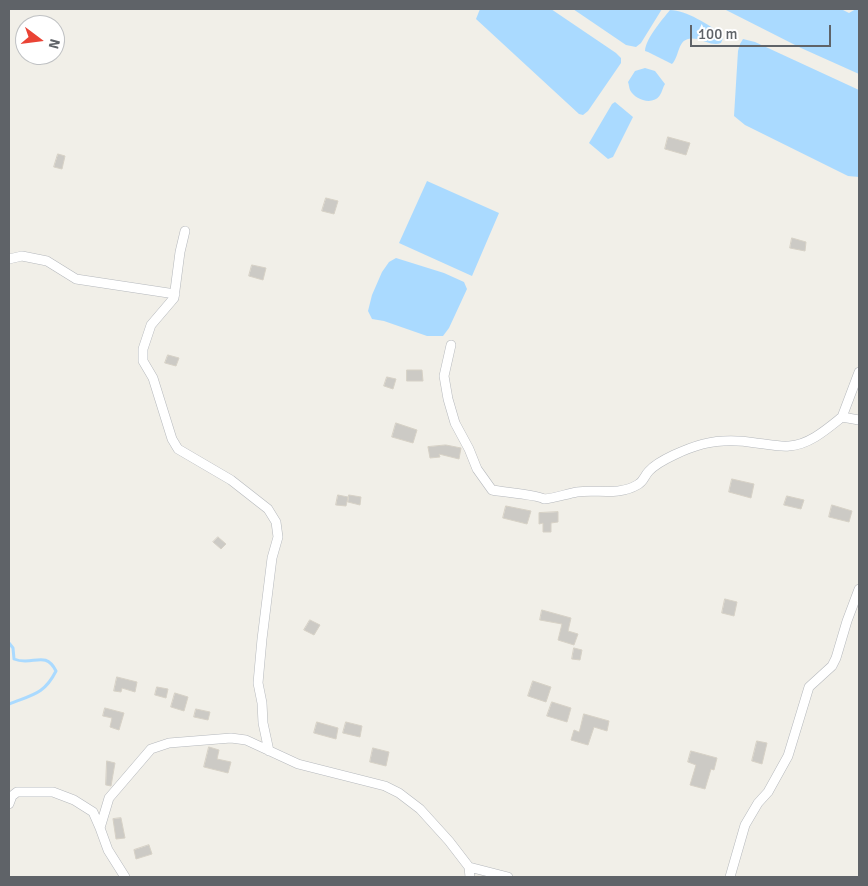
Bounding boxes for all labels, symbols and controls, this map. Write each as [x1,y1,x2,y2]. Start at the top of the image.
north arrow [15,15,65,65]
scale bar [693,15,834,47]
text: 100 m [698,25,738,43]
text: N [45,37,63,51]

